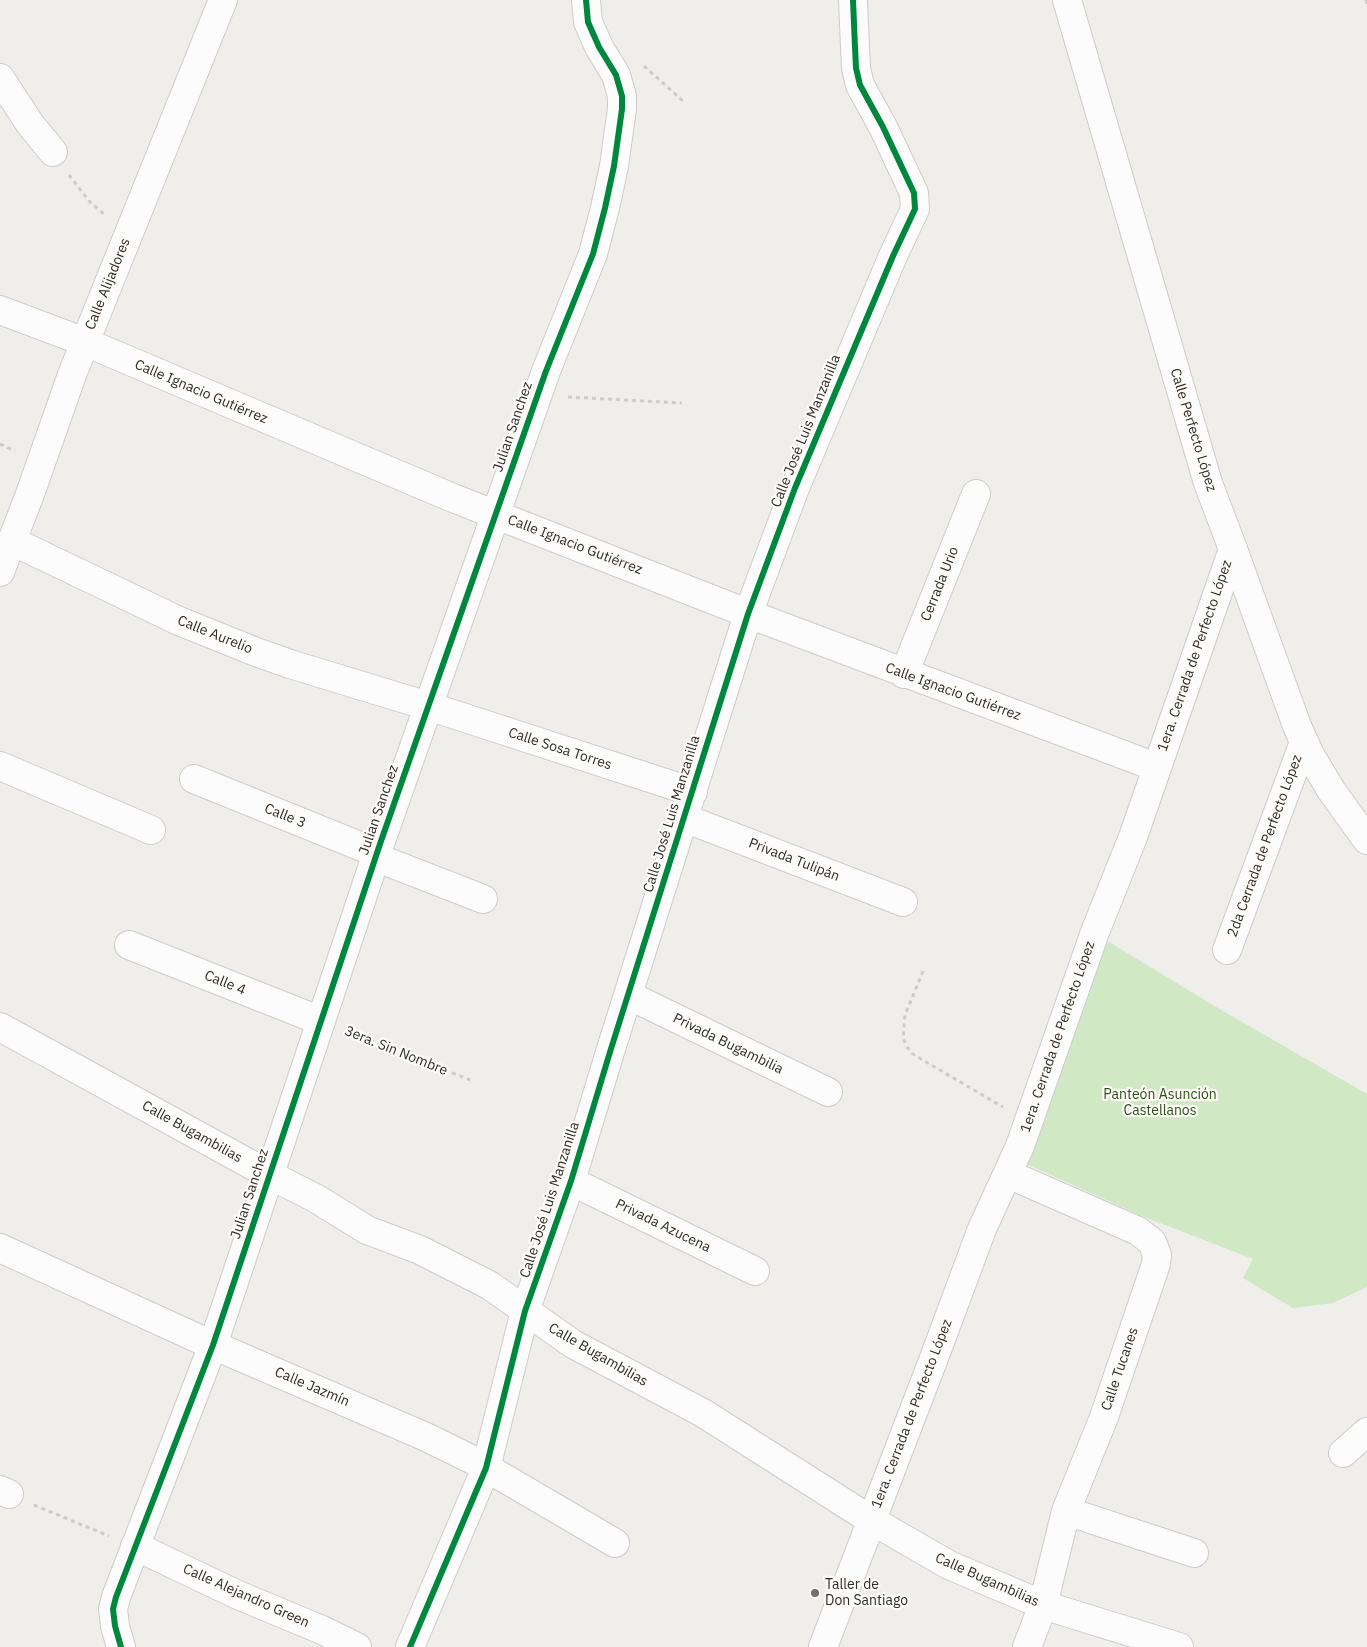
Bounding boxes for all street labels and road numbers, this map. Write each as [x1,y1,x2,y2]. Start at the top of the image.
street label: Calle Alijadores [82,236,134,332]
street label: Calle José Luis Manzanilla [768,352,844,510]
street label: Calle Ignacio Gutiérrez [132,356,270,428]
street label: Calle Perfecto López [1166,366,1220,494]
street label: Julian Sanchez [490,380,536,474]
street label: Calle Ignacio Gutiérrez [505,512,645,578]
street label: Cerrada Urio [917,544,963,624]
street label: 1era. Cerrada de Perfecto López [1154,558,1236,754]
street label: Calle Aurelio [175,612,255,658]
street label: Calle Ignacio Gutiérrez [883,660,1023,724]
street label: Calle Sosa Torres [506,724,614,774]
street label: Calle José Luis Manzanilla [640,734,704,894]
street label: 2da Cerrada de Perfecto López [1224,753,1306,939]
street label: Julian Sanchez [356,763,402,857]
street label: Calle 3 [262,800,308,832]
street label: Privada Tulipán [746,835,842,885]
street label: 1era. Cerrada de Perfecto López [1017,939,1099,1135]
street label: Calle 4 [202,967,248,999]
street label: Privada Bugambilia [670,1010,786,1078]
street label: 3era. Sin Nombre [342,1023,450,1079]
street label: Calle Bugambilias [139,1097,245,1167]
street label: Calle José Luis Manzanilla [517,1120,583,1280]
street label: Julian Sanchez [228,1147,272,1241]
street label: Privada Azucena [613,1196,713,1256]
street label: 1era. Cerrada de Perfecto López [868,1317,956,1511]
street label: Calle Bugambilias [545,1320,651,1390]
street label: Calle Tucanes [1098,1325,1142,1413]
street label: Calle Jazmín [272,1364,352,1410]
street label: Calle Bugambilias [932,1550,1042,1610]
street label: Calle Alejandro Green [180,1561,312,1631]

